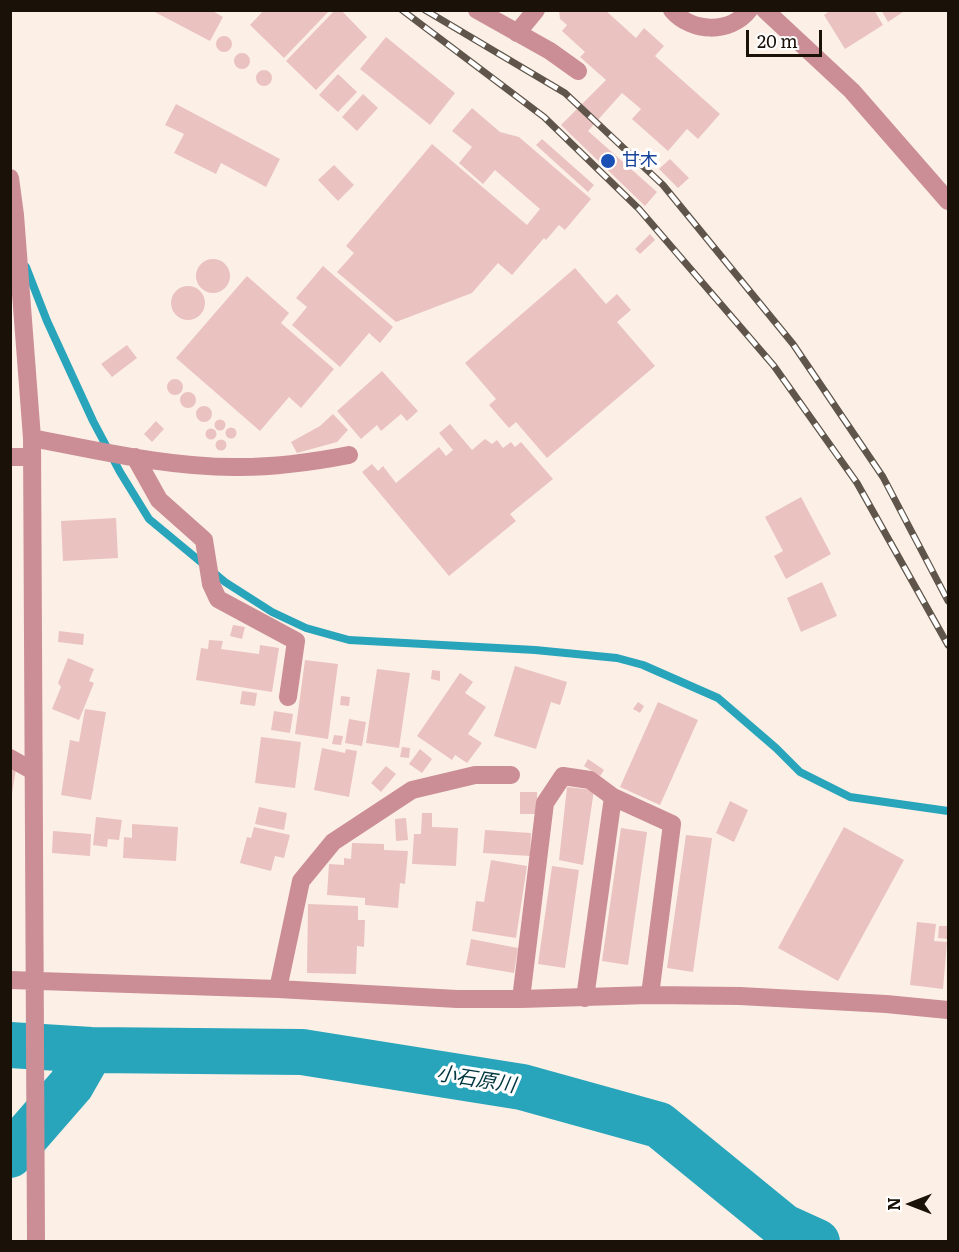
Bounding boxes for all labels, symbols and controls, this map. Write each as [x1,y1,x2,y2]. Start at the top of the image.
scale bar [749,18,826,56]
text: 20 m [757,27,798,54]
place label: 甘木 [622,150,658,172]
marker: 甘木 [599,152,617,170]
water label: 小石原川 [435,1062,517,1098]
north arrow [881,1174,941,1234]
text: N [881,1197,905,1211]

